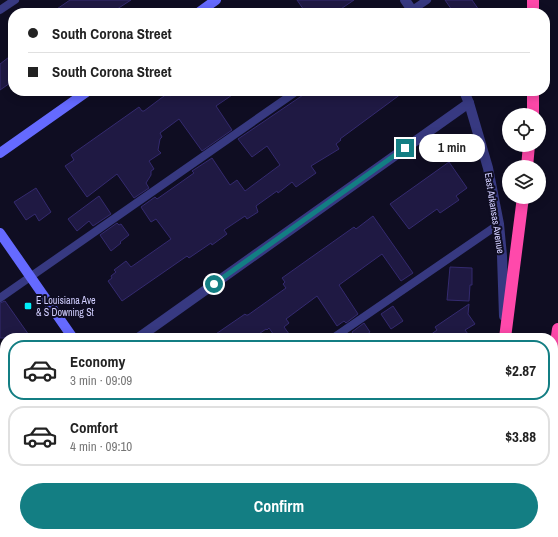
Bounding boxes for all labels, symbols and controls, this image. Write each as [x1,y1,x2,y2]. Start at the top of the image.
text: South Corona Street [52,23,172,44]
text: South Corona Street [52,61,172,82]
map controls [502,108,546,204]
button: locate [502,108,546,152]
callout: 1 min [419,134,485,162]
route end [396,139,414,157]
text: 1 min [438,139,466,156]
button: layers [502,160,546,204]
street label: East Arkansas Avenue [482,172,507,255]
route start [205,275,223,293]
place label: E Louisiana Ave & S Downing St [36,294,96,319]
marker: E Louisiana Ave & S Downing St [23,301,33,311]
text: Economy [70,351,125,372]
icon: car [22,352,58,388]
text: $2.87 [505,360,536,381]
text: 3 min · 09:09 [70,372,132,389]
text: Comfort [70,417,118,438]
icon: car [22,418,58,454]
text: $3.88 [505,426,536,447]
text: 4 min · 09:10 [70,438,132,455]
button: Confirm [20,483,538,529]

